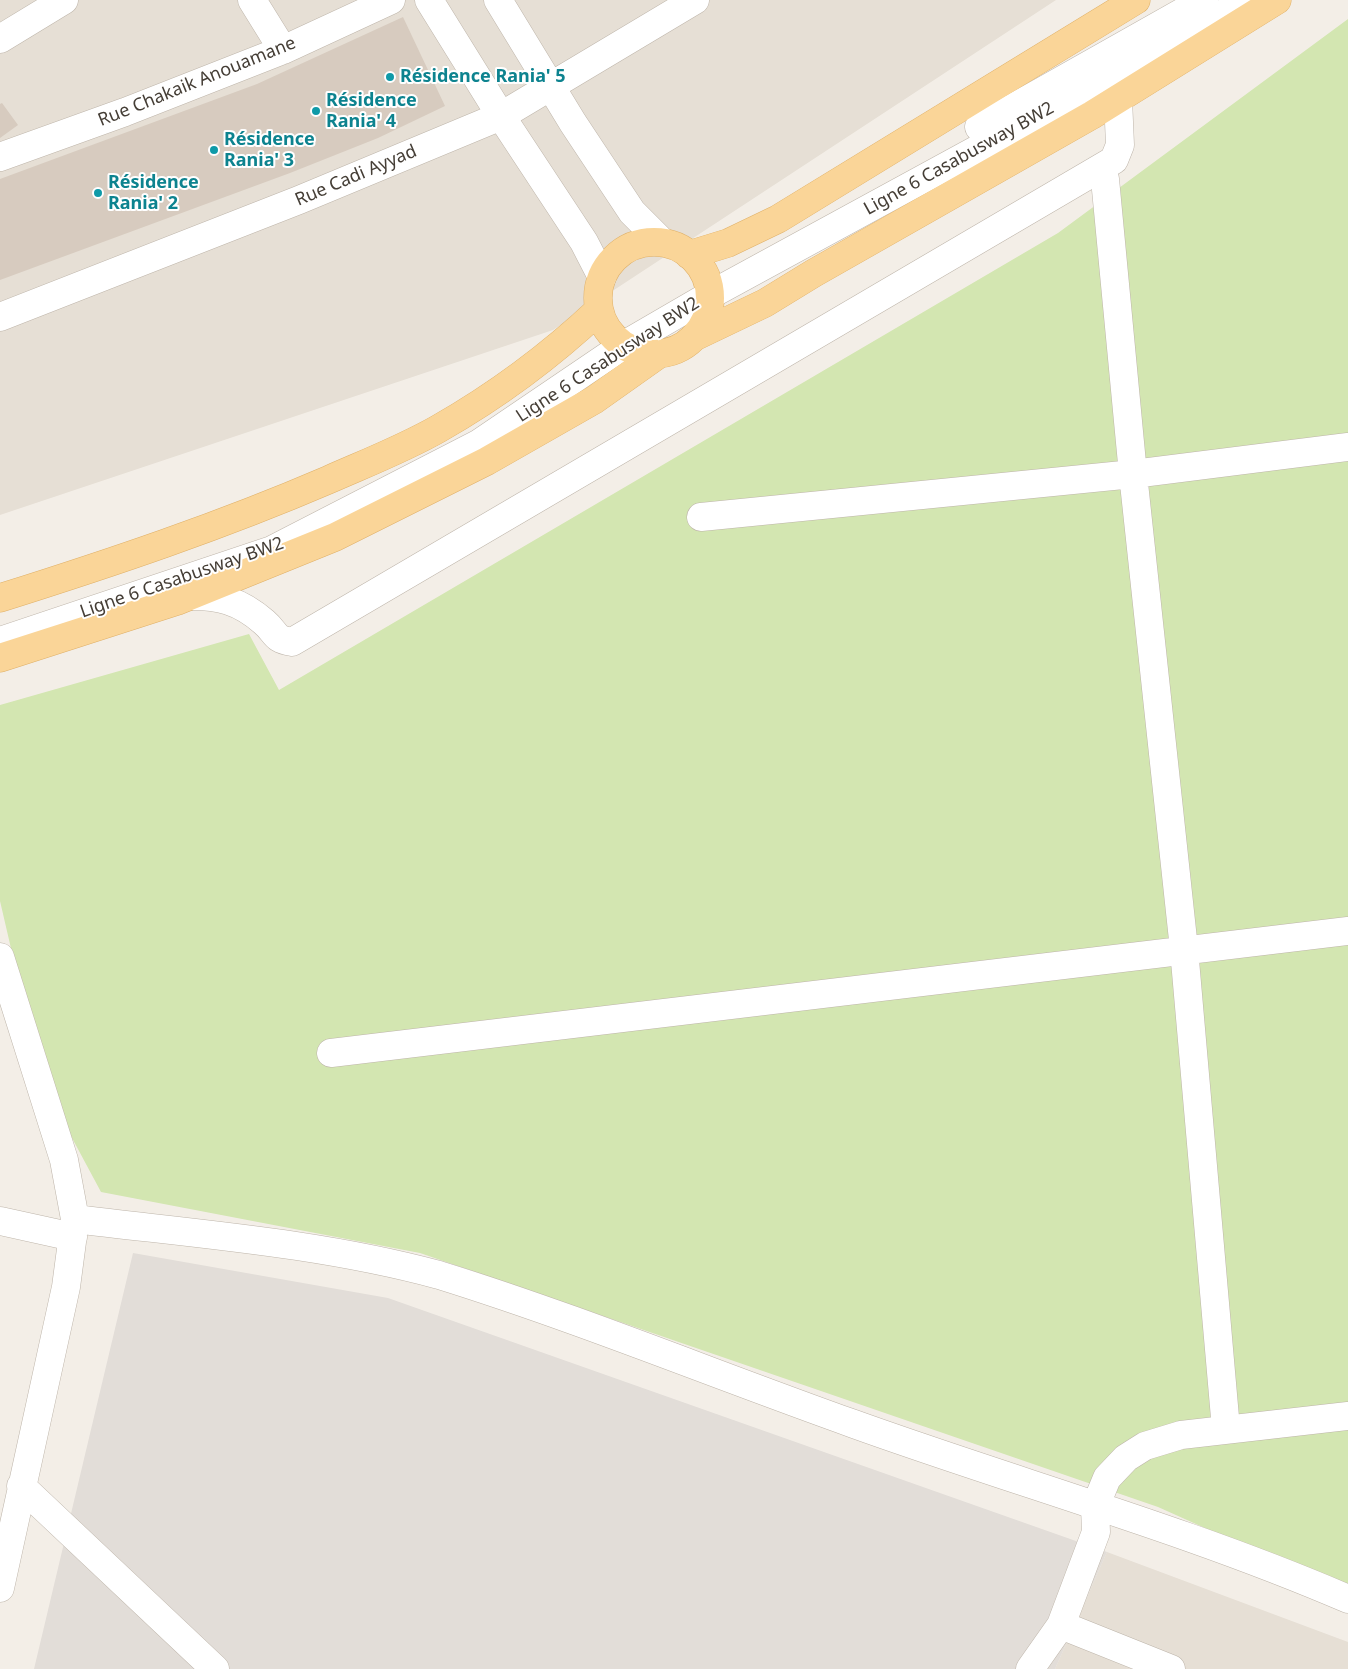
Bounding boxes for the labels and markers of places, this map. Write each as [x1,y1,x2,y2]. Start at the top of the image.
place label: Résidence Rania' 5 [400,66,566,88]
marker: Résidence Rania' 5 [384,71,396,83]
place label: Résidence Rania' 4 [326,90,417,132]
marker: Résidence Rania' 4 [310,105,322,117]
place label: Résidence Rania' 3 [224,129,315,172]
marker: Résidence Rania' 3 [208,144,220,156]
place label: Résidence Rania' 2 [108,172,199,214]
marker: Résidence Rania' 2 [92,187,104,199]

